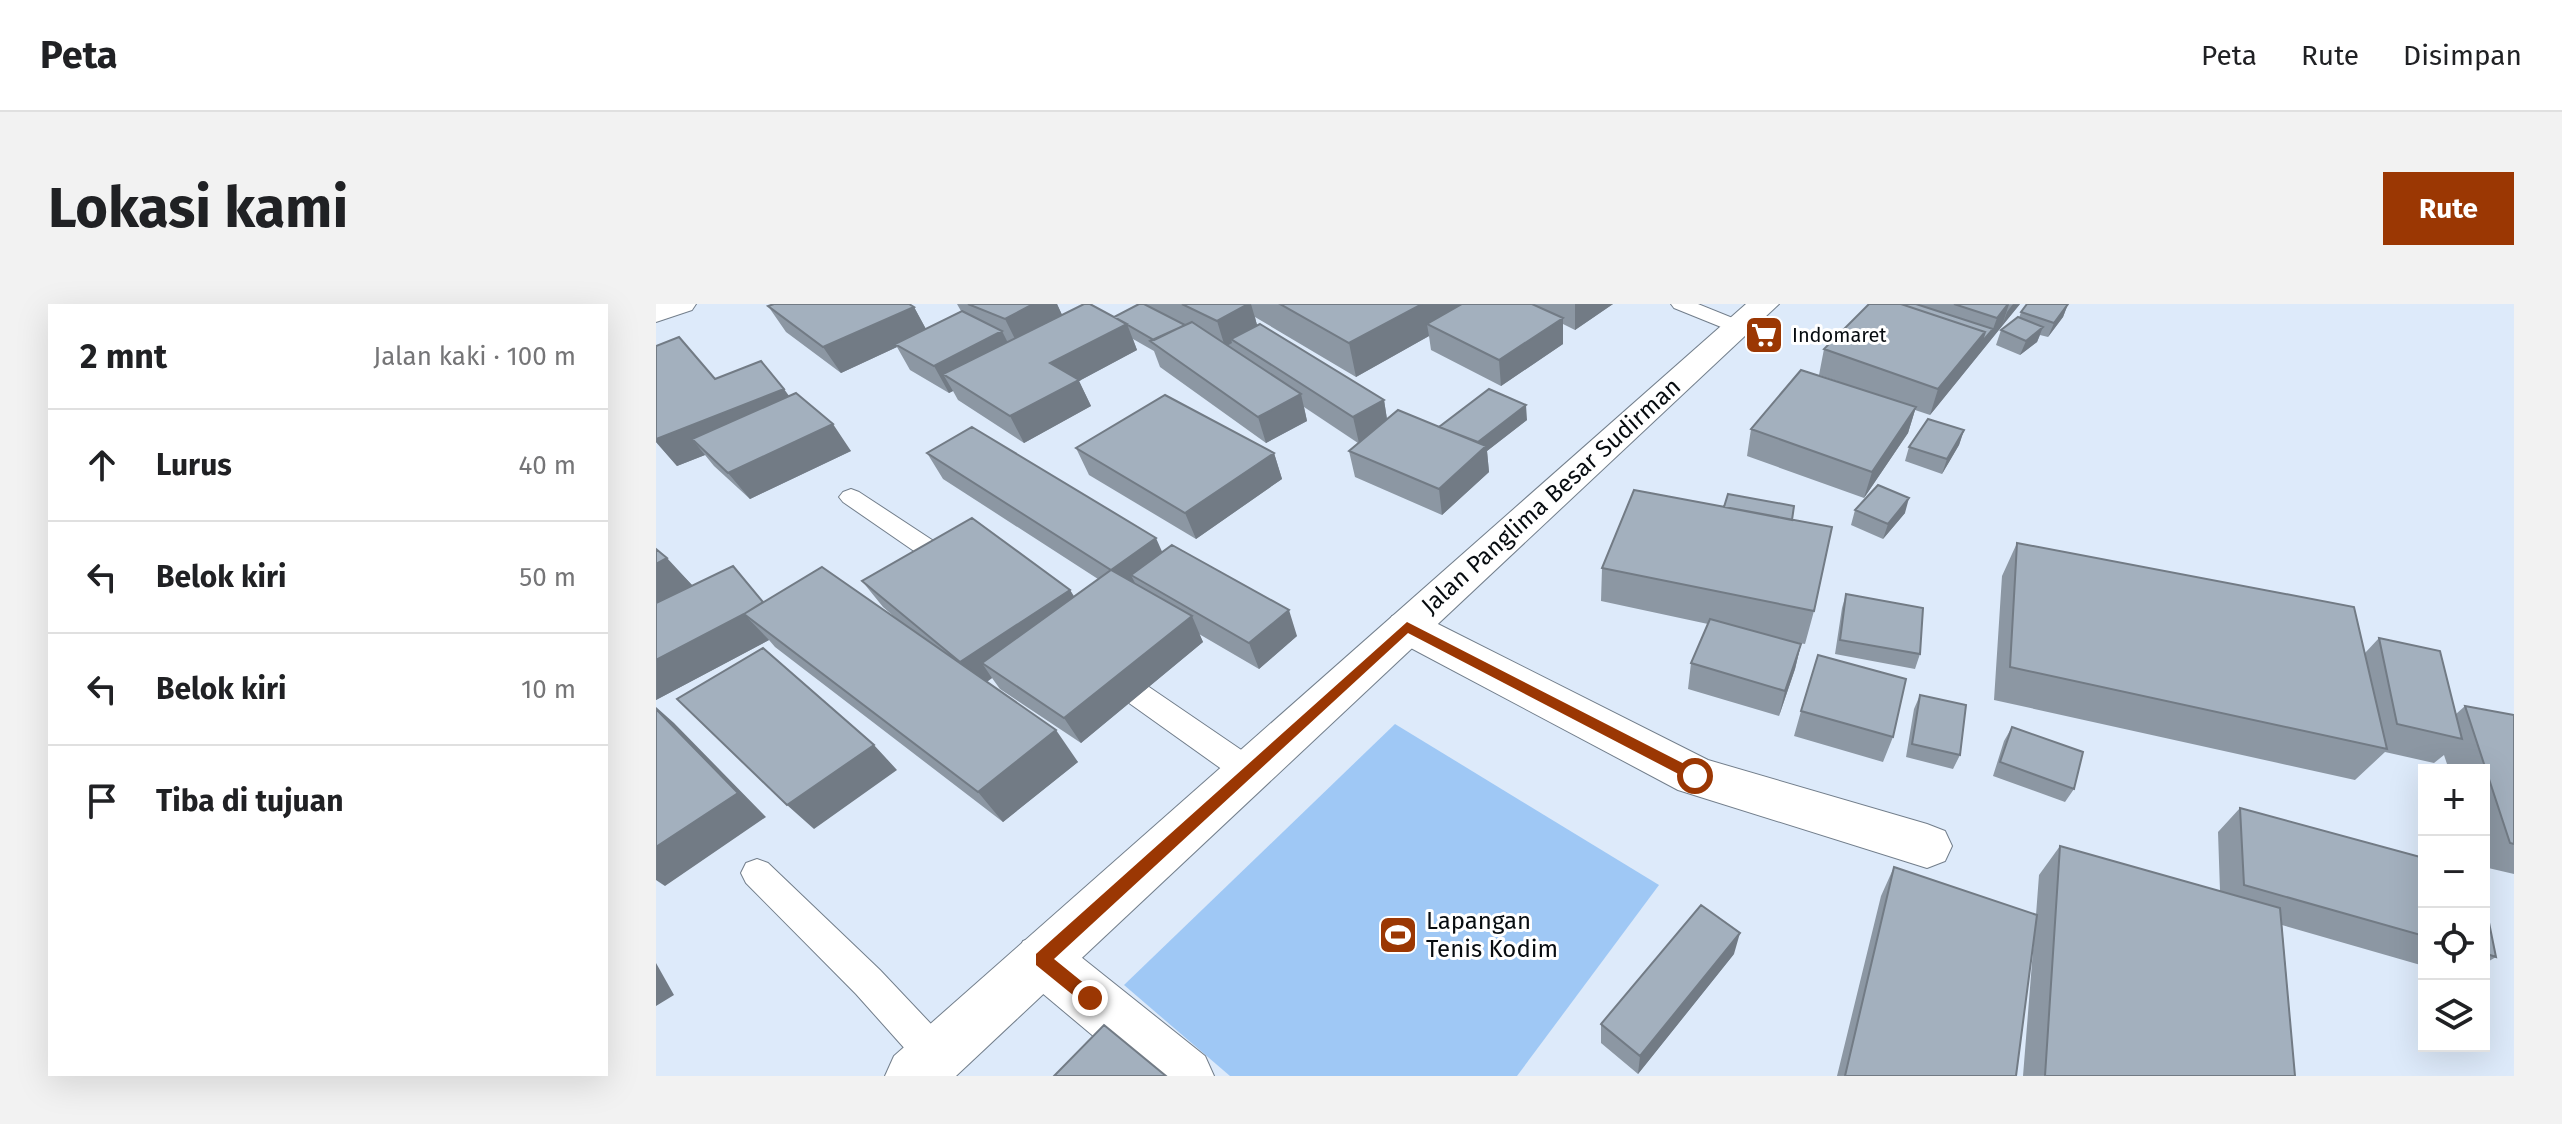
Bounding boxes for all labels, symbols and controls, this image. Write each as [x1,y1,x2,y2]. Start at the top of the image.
text: Peta [40,32,118,78]
text: Peta [2201,39,2257,72]
text: Rute [2301,39,2359,72]
text: Disimpan [2403,39,2522,72]
button: Rute [2383,172,2514,245]
text: Lokasi kami [48,175,348,242]
supermarket icon: Indomaret [1743,314,1785,356]
place label: Indomaret [1792,323,1887,347]
text: 2 mnt [80,336,167,377]
text: Jalan kaki · 100 m [373,341,576,372]
street label: Jalan Panglima Besar Sudirman [1416,372,1686,620]
icon: ahead [80,443,124,487]
text: Lurus [156,447,232,483]
text: 40 m [518,450,576,481]
icon: left [80,555,124,599]
text: Belok kiri [156,559,287,595]
text: 50 m [519,562,576,593]
icon: left [80,667,124,711]
text: Belok kiri [156,671,287,707]
text: 10 m [521,674,576,705]
route start [1677,758,1713,794]
map controls [2418,764,2490,1052]
button: + [2418,764,2490,836]
icon: arrive [80,779,124,823]
text: Tiba di tujuan [156,783,343,819]
button: − [2418,836,2490,908]
place label: Lapangan Tenis Kodim [1426,907,1558,963]
button: locate [2418,908,2490,980]
sports icon: Lapangan Tenis Kodim [1377,914,1419,956]
route end [1072,980,1108,1016]
button: layers [2418,980,2490,1052]

